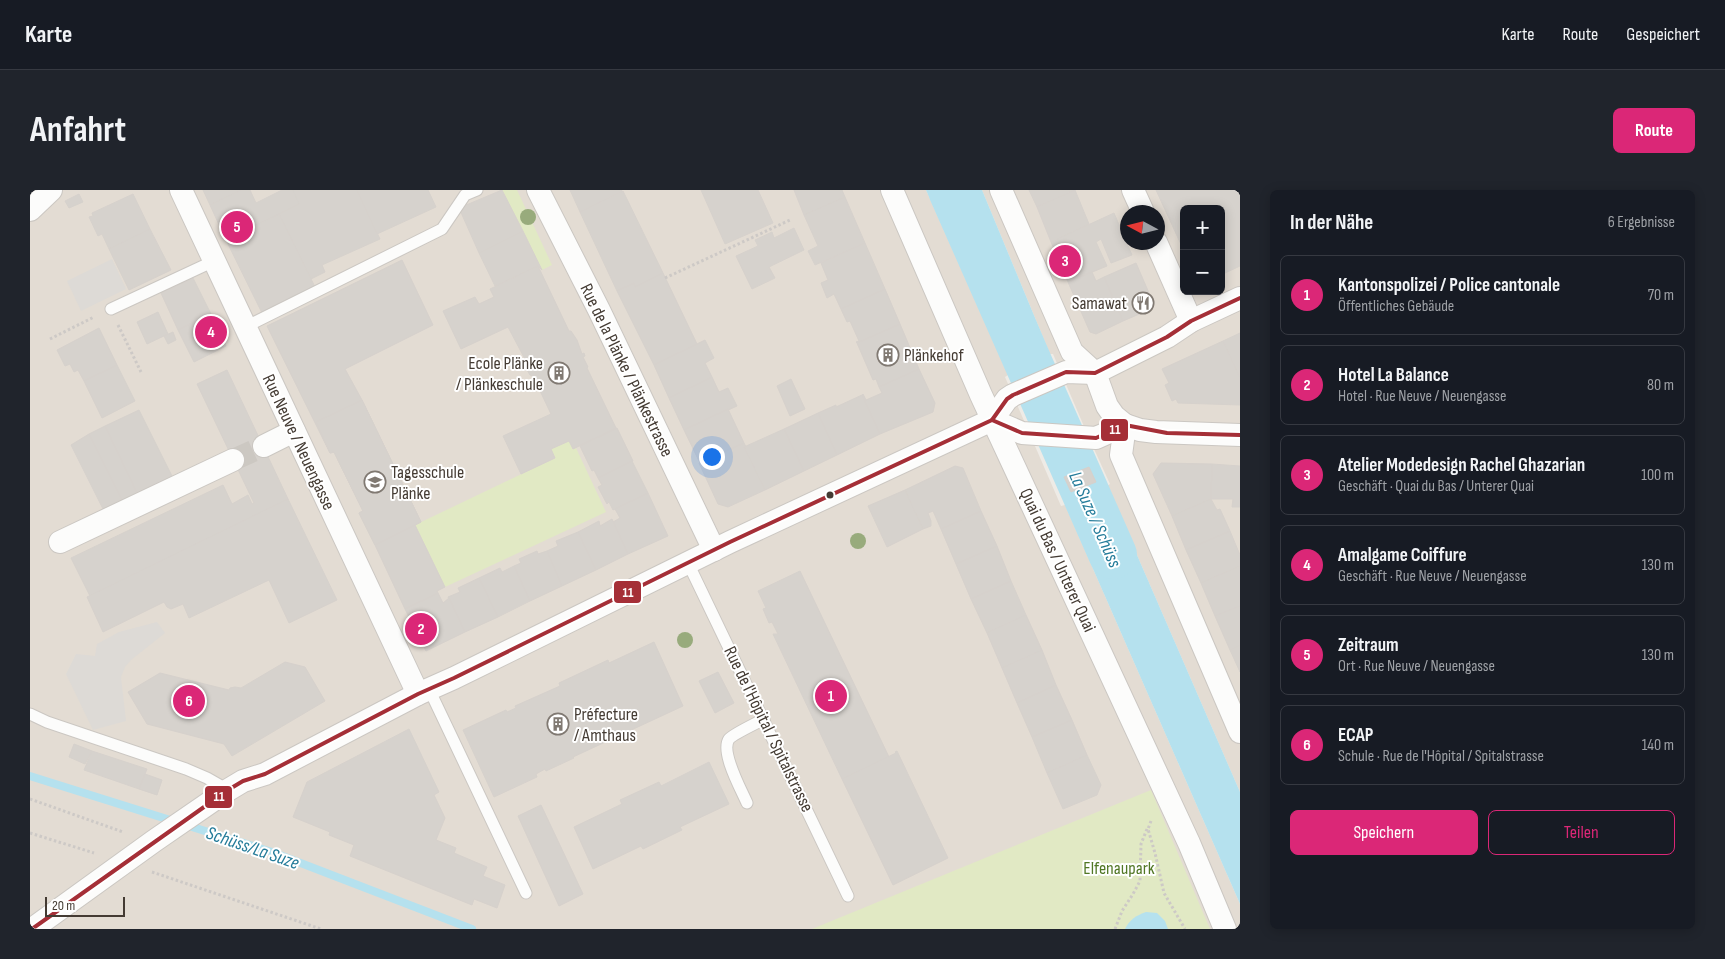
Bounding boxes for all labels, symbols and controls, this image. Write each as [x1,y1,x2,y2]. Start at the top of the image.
text: Karte [25,20,72,49]
text: Karte [1502,24,1535,45]
text: Route [1563,24,1598,45]
text: Gespeichert [1626,24,1700,45]
button: Route [1613,108,1695,153]
text: Anfahrt [30,109,126,152]
north arrow [1120,205,1165,250]
map controls [1180,205,1225,295]
button: + [1180,205,1225,250]
pin: 5 [221,208,253,246]
text: In der Nähe [1290,210,1373,235]
text: 6 Ergebnisse [1608,213,1675,232]
pin: 3 [1049,242,1081,280]
button: − [1180,250,1225,295]
text: Kantonspolizei / Police cantonale [1338,274,1560,297]
street label: Rue de la Plänke / Plänkestrasse [575,280,678,460]
text: 1 [1304,286,1310,305]
text: 70 m [1648,286,1674,305]
restaurant icon: Samawat [1131,291,1155,315]
place label: Samawat [1072,293,1127,314]
text: Öffentliches Gebäude [1338,297,1454,316]
pin: 4 [195,313,227,351]
building icon: Plänkehof [876,343,900,367]
place label: Plänkehof [904,345,965,366]
place label: Ecole Plänke / Plänkeschule [456,353,543,395]
building icon: Ecole Plänke / Plänkeschule [547,361,571,385]
text: Hotel La Balance [1338,364,1449,387]
street label: Rue Neuve / Neuengasse [258,371,339,514]
text: 2 [1303,376,1311,395]
text: 80 m [1647,376,1674,395]
text: Hotel · Rue Neuve / Neuengasse [1338,387,1506,406]
line badge: 11 [1100,418,1129,442]
text: 11 [1110,421,1121,438]
your location [699,444,725,470]
text: Atelier Modedesign Rachel Ghazarian [1338,454,1585,477]
place label: Tagesschule Plänke [391,462,464,504]
text: 3 [1303,466,1311,485]
text: 100 m [1641,466,1674,485]
water label: La Suze / Schüss [1063,468,1126,572]
school or university icon: Tagesschule Plänke [363,470,387,494]
text: Geschäft · Quai du Bas / Unterer Quai [1338,477,1534,496]
street label: Quai du Bas / Unterer Quai [1015,485,1100,635]
unlabelled marker [825,490,835,500]
text: Amalgame Coiffure [1338,544,1467,567]
text: 4 [1303,556,1311,575]
text: 130 m [1642,556,1674,575]
text: Geschäft · Rue Neuve / Neuengasse [1338,567,1527,586]
line badge: 11 [613,580,642,604]
text: 11 [623,584,634,601]
pin: 2 [405,610,437,648]
text: Zeitraum [1338,634,1399,657]
street label: Rue de l'Hôpital / Spitalstrasse [719,643,818,815]
text: 5 [1303,646,1311,665]
text: 130 m [1642,646,1674,665]
text: Ort · Rue Neuve / Neuengasse [1338,657,1495,676]
pin: 1 [815,677,847,715]
pin: 6 [173,682,205,720]
place label: Préfecture / Amthaus [574,704,638,746]
building icon: Préfecture / Amthaus [546,712,570,736]
text: ECAP [1338,724,1373,747]
text: 6 [1303,736,1311,755]
text: 140 m [1642,736,1674,755]
text: Schule · Rue de l'Hôpital / Spitalstrasse [1338,747,1544,766]
line badge: 11 [204,785,233,809]
text: 11 [214,788,225,805]
button: Speichern [1290,810,1478,855]
button: Teilen [1488,810,1675,855]
water label: Schüss/La Suze [203,822,303,875]
park label: Elfenaupark [1083,858,1155,879]
scale bar [45,894,125,917]
text: 20 m [52,897,75,914]

